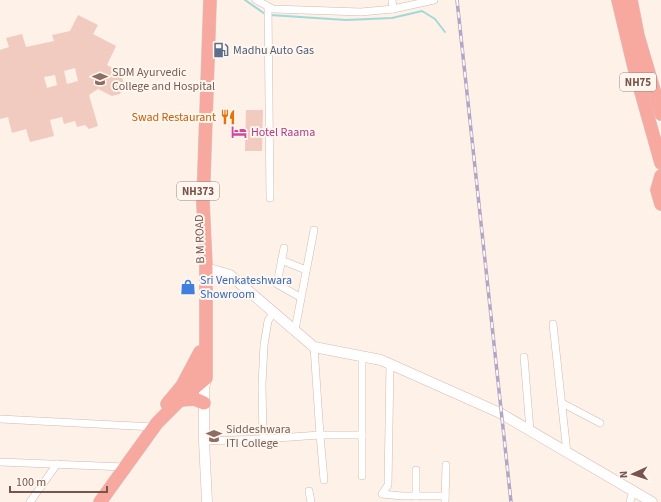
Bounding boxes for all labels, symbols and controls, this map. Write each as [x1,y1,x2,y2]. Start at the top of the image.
fuel station icon: Madhu Auto Gas [212,41,230,59]
place label: Madhu Auto Gas [233,42,314,59]
place label: SDM Ayurvedic College and Hospital [112,64,215,95]
school or university icon: SDM Ayurvedic College and Hospital [91,70,109,88]
road number: NH75 [620,73,656,91]
restaurant icon: Swad Restaurant [219,108,237,126]
place label: Swad Restaurant [132,109,216,126]
hotel icon: Hotel Raama [230,123,248,141]
place label: Hotel Raama [251,124,315,141]
road number: NH373 [177,182,219,200]
street label: B M ROAD [191,214,209,264]
place label: Sri Venkateshwara Showroom [200,272,292,303]
shop icon: Sri Venkateshwara Showroom [179,278,197,296]
place label: Siddeshwara ITI College [226,421,291,452]
school or university icon: Siddeshwara ITI College [205,427,223,445]
north arrow [613,454,653,494]
scale bar [10,468,107,494]
text: N [616,470,631,479]
text: 100 m [16,474,46,491]

